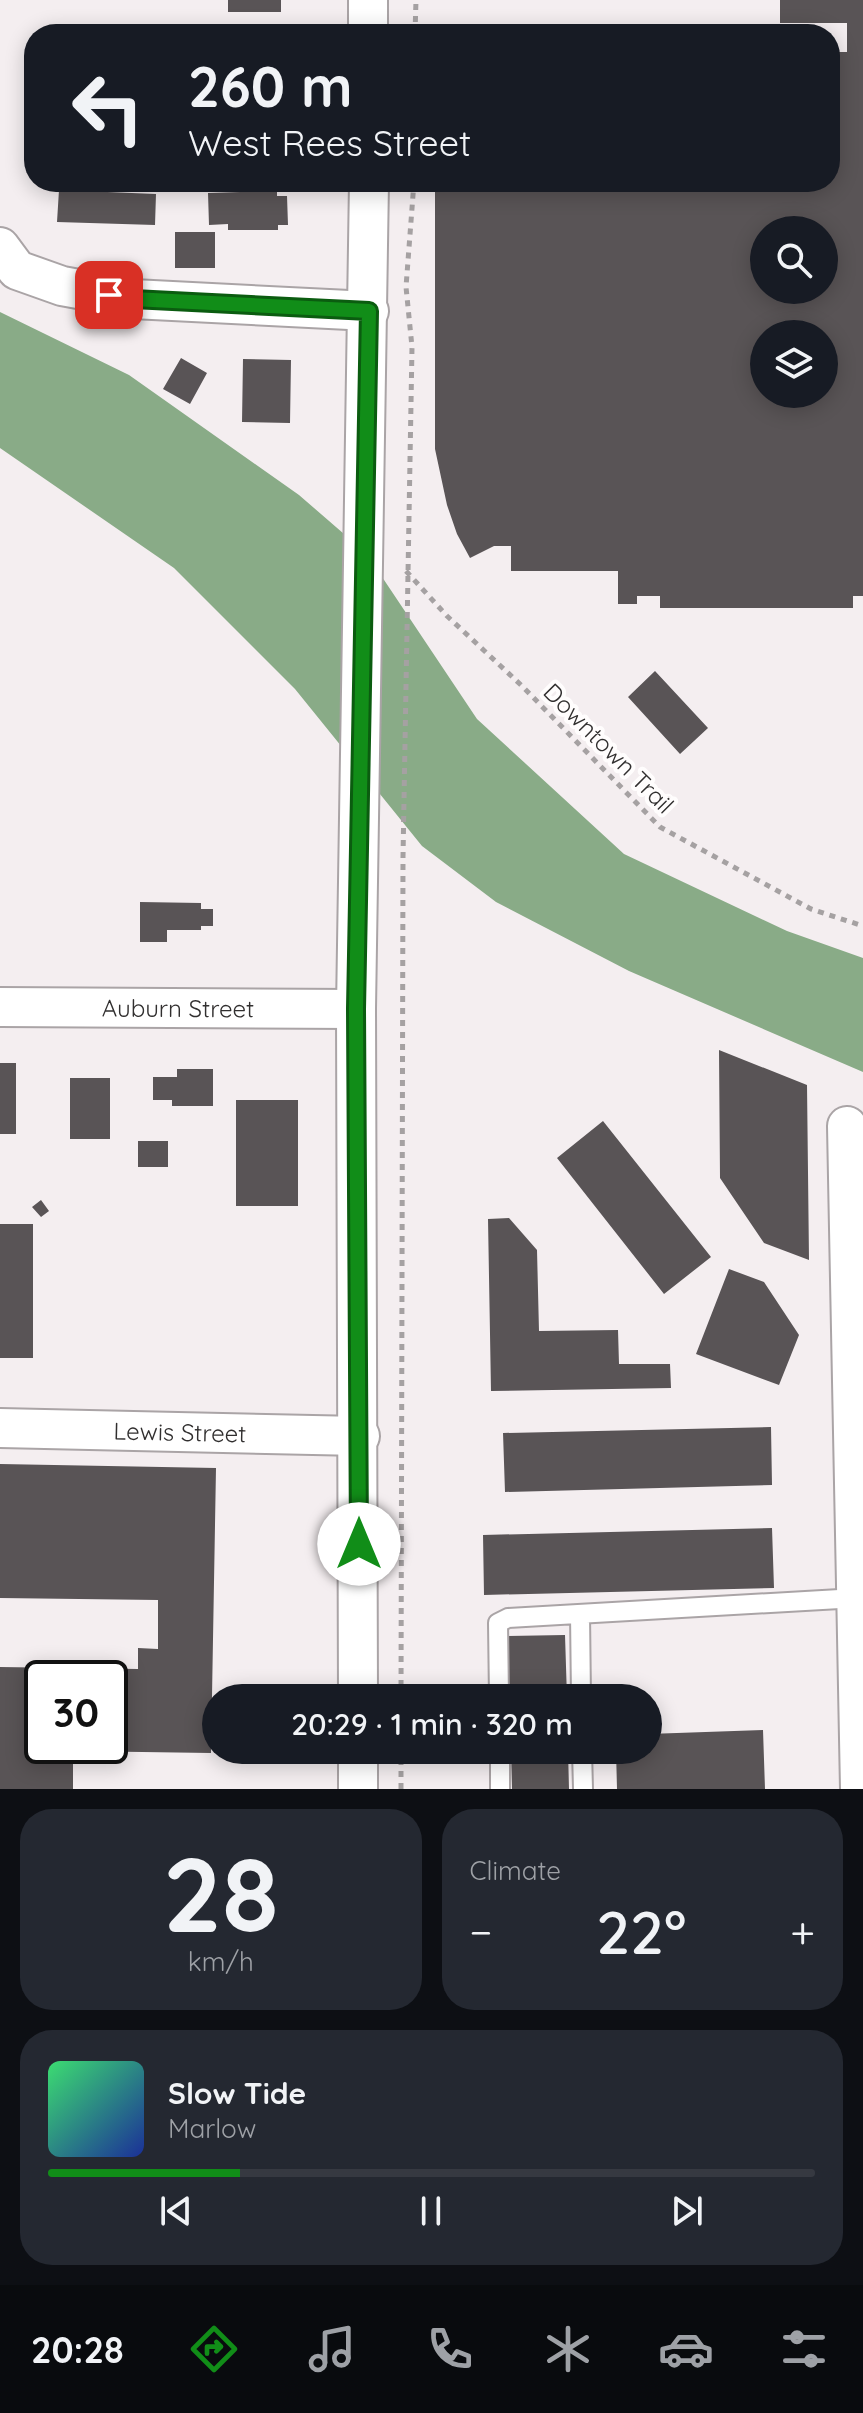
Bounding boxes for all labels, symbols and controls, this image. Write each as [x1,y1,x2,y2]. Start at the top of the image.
text: 260 m [188,51,353,121]
icon: left [56,56,160,160]
text: West Rees Street [188,120,471,165]
map controls [750,216,838,408]
button: search [750,216,838,304]
pin [75,261,143,329]
icon: arrive [87,273,131,317]
button: layers [750,320,838,408]
street label: Downtown Trail [538,677,680,819]
street label: Auburn Street [102,993,254,1023]
street label: Lewis Street [113,1416,247,1448]
position arrow [317,1502,401,1586]
speed limit sign: 30 [24,1660,128,1764]
text: 20:29 · 1 min · 320 m [291,1705,573,1743]
text: 28 [163,1828,279,1958]
text: Climate [470,1854,561,1887]
text: 22° [596,1894,686,1969]
text: − [470,1904,492,1959]
text: + [790,1904,815,1959]
text: km/h [188,1945,254,1978]
text: Slow Tide [168,2074,306,2112]
text: Marlow [168,2112,256,2145]
icon: previous [154,2189,198,2233]
icon: pause [409,2189,453,2233]
icon: next [665,2189,709,2233]
icon: directions [186,2321,242,2377]
icon: music [304,2321,360,2377]
icon: phone [422,2321,478,2377]
icon: climate [540,2321,596,2377]
icon: car [658,2321,714,2377]
icon: filters [776,2321,832,2377]
text: 20:28 [31,2327,124,2372]

